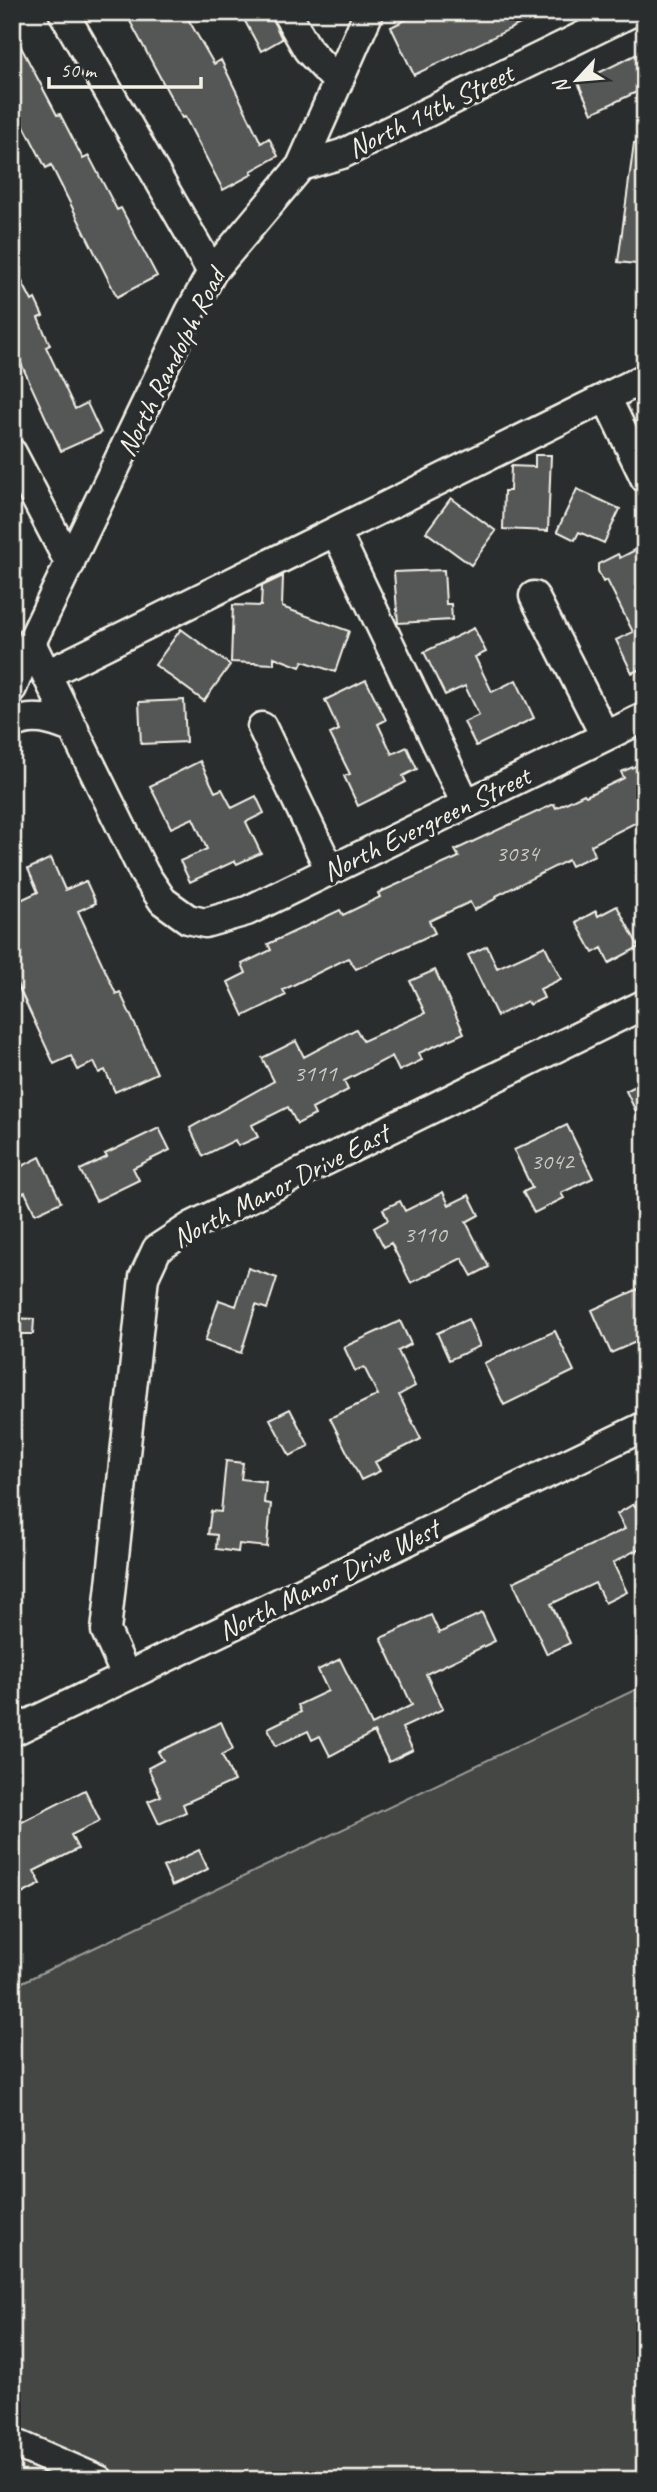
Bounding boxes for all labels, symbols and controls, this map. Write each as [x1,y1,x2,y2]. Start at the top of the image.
scale bar [49,46,201,90]
north arrow [542,46,612,116]
street label: North 14th Street [342,54,521,166]
text: 50 m [60,57,98,83]
text: N [548,74,576,98]
street label: North Randolph Road [108,259,235,462]
street label: North Evergreen Street [317,757,538,889]
house number: 3034 [495,838,541,868]
house number: 3111 [293,1058,338,1088]
street label: North Manor Drive East [166,1114,398,1255]
house number: 3042 [530,1146,576,1176]
house number: 3110 [403,1219,449,1249]
street label: North Manor Drive West [212,1509,448,1648]

